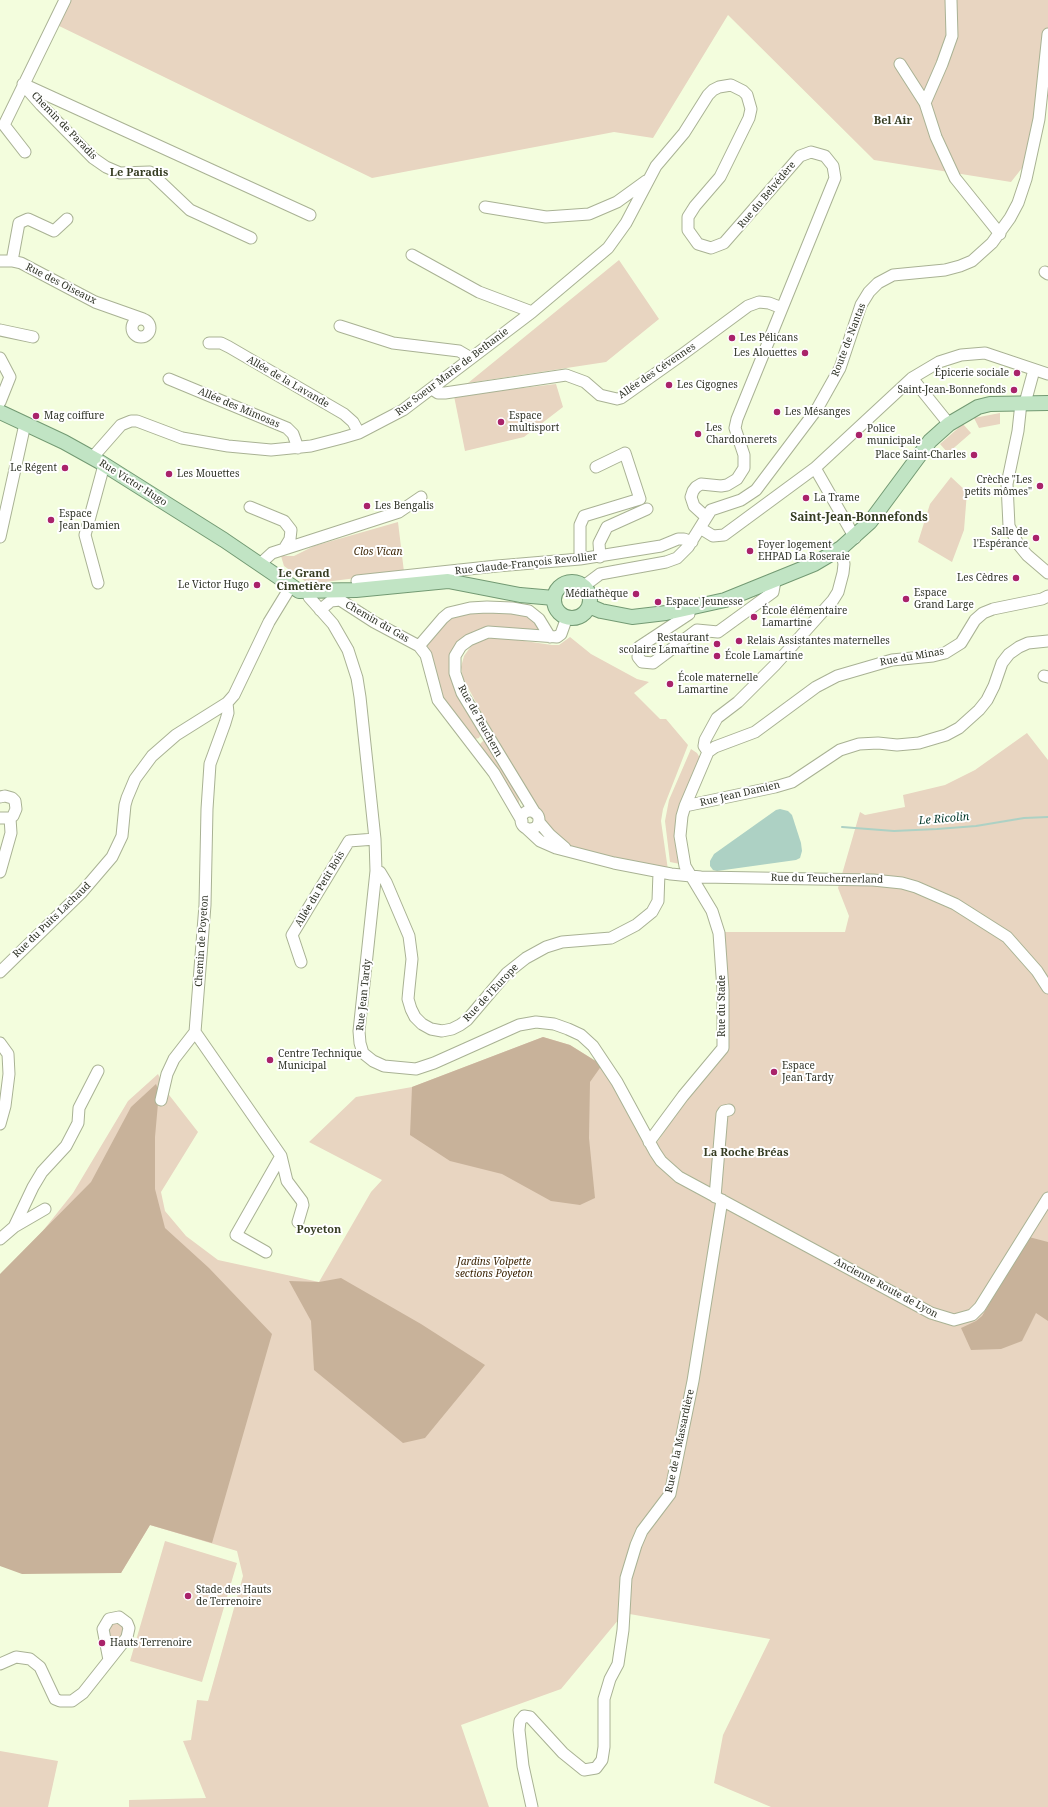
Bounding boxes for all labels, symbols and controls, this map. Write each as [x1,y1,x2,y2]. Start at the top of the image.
street label: Chemin de Paradis [29,90,99,162]
district label: Bel Air [874,114,912,128]
street label: Rue du Belvédère [736,159,798,231]
district label: Le Paradis [110,166,168,180]
street label: Rue des Oiseaux [24,261,98,307]
street label: Route de Nantas [829,302,869,378]
street label: Rue Soeur Marie de Bethanie [393,326,511,418]
place label: Les Pélicans [740,332,798,344]
marker: Les Pélicans [727,333,737,343]
street label: Allée des Cévennes [616,341,698,401]
place label: Les Alouettes [734,347,797,359]
marker: Les Alouettes [800,348,810,358]
street label: Allée de la Lavande [245,354,331,410]
place label: Épicerie sociale [935,367,1009,379]
marker: Épicerie sociale [1012,368,1022,378]
place label: Les Cigognes [677,379,738,391]
marker: Les Cigognes [664,380,674,390]
place label: Saint-Jean-Bonnefonds [897,384,1006,396]
street label: Allée des Mimosas [196,385,282,431]
marker: Saint-Jean-Bonnefonds [1009,385,1019,395]
place label: Les Mésanges [785,406,850,418]
marker: Les Mésanges [772,407,782,417]
place label: Mag coiffure [44,410,104,422]
place label: Espace multisport [509,410,559,434]
marker: Mag coiffure [31,411,41,421]
marker: Espace multisport [496,417,506,427]
place label: Les Chardonnerets [706,422,777,446]
place label: Police municipale [867,423,921,446]
marker: Les Chardonnerets [693,429,703,439]
marker: Police municipale [854,430,864,440]
place label: Place Saint-Charles [875,449,966,461]
marker: Place Saint-Charles [969,450,979,460]
street label: Rue Victor Hugo [97,457,169,509]
place label: Le Régent [10,462,57,474]
marker: Le Régent [60,463,70,473]
place label: Les Mouettes [177,468,239,480]
marker: Les Mouettes [164,469,174,479]
place label: Crèche "Les petits mômes" [965,474,1032,498]
marker: Crèche "Les petits mômes" [1035,481,1045,491]
place label: La Trame [814,492,860,504]
marker: La Trame [801,493,811,503]
place label: Les Bengalis [375,500,434,512]
marker: Les Bengalis [362,501,372,511]
place label: Espace Jean Damien [59,508,120,532]
district label: Saint-Jean-Bonnefonds [790,511,928,525]
marker: Espace Jean Damien [46,515,56,525]
place label: Salle de l'Espérance [974,526,1028,550]
marker: Salle de l'Espérance [1031,533,1041,543]
place label: Foyer logement EHPAD La Roseraie [758,539,850,562]
park label: Clos Vican [354,546,402,558]
marker: Foyer logement EHPAD La Roseraie [745,546,755,556]
street label: Rue Claude-François Revollier [454,551,598,577]
district label: Le Grand Cimetière [276,567,332,593]
place label: Les Cèdres [957,572,1008,584]
marker: Les Cèdres [1011,573,1021,583]
place label: Le Victor Hugo [178,579,249,591]
marker: Le Victor Hugo [252,580,262,590]
place label: Espace Grand Large [914,587,974,610]
place label: Médiathèque [565,588,628,600]
marker: Médiathèque [631,589,641,599]
marker: Espace Grand Large [901,594,911,604]
place label: Espace Jeunesse [666,596,743,608]
marker: Espace Jeunesse [653,597,663,607]
street label: Chemin du Gas [343,599,411,645]
place label: École élémentaire Lamartine [762,605,847,628]
marker: École élémentaire Lamartine [749,612,759,622]
place label: Restaurant scolaire Lamartine [619,632,709,656]
place label: Relais Assistantes maternelles [747,635,890,647]
marker: Relais Assistantes maternelles [734,636,744,646]
marker: Restaurant scolaire Lamartine [712,639,722,649]
street label: Rue du Minas [879,645,945,669]
place label: École Lamartine [725,650,803,662]
marker: École Lamartine [712,651,722,661]
place label: École maternelle Lamartine [678,672,758,696]
marker: École maternelle Lamartine [665,679,675,689]
street label: Rue de Teuchern [455,683,505,759]
street label: Rue Jean Damien [699,779,781,809]
water label: Le Ricolin [918,810,970,828]
street label: Allée du Petit Bois [293,849,347,929]
street label: Rue du Teuchernerland [771,872,883,886]
street label: Rue du Puits Lachaud [11,880,93,960]
street label: Chemin de Poyeton [193,895,211,987]
street label: Rue Jean Tardy [354,958,374,1032]
street label: Rue de l'Europe [461,962,521,1024]
street label: Rue du Stade [716,975,728,1037]
place label: Centre Technique Municipal [278,1048,362,1072]
marker: Centre Technique Municipal [265,1055,275,1065]
place label: Espace Jean Tardy [782,1060,834,1084]
marker: Espace Jean Tardy [769,1067,779,1077]
district label: La Roche Bréas [704,1146,788,1160]
district label: Poyeton [297,1223,341,1237]
park label: Jardins Volpette sections Poyeton [455,1256,533,1280]
street label: Ancienne Route de Lyon [832,1256,940,1320]
street label: Rue de la Massardière [663,1388,697,1494]
place label: Stade des Hauts de Terrenoire [196,1584,271,1608]
marker: Stade des Hauts de Terrenoire [183,1591,193,1601]
place label: Hauts Terrenoire [110,1637,192,1649]
marker: Hauts Terrenoire [97,1638,107,1648]

